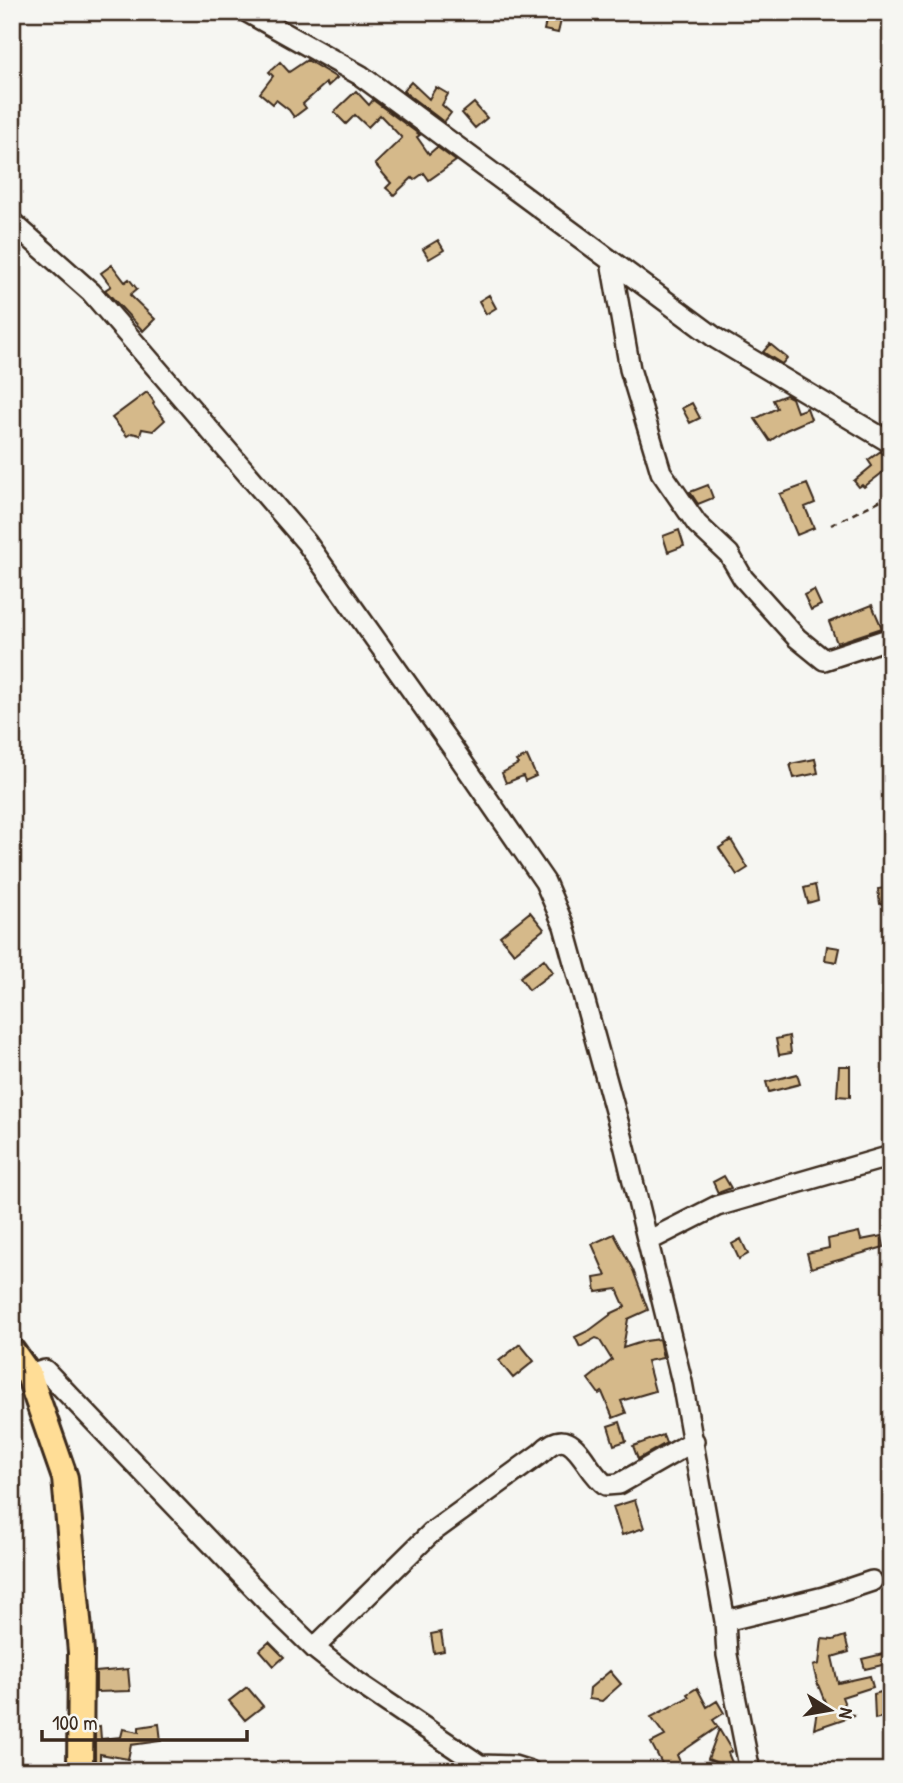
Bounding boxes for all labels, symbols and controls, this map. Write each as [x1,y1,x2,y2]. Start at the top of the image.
north arrow [794,1674,864,1744]
scale bar [42,1699,247,1743]
text: N [833,1706,860,1721]
text: 100 m [52,1708,98,1737]

